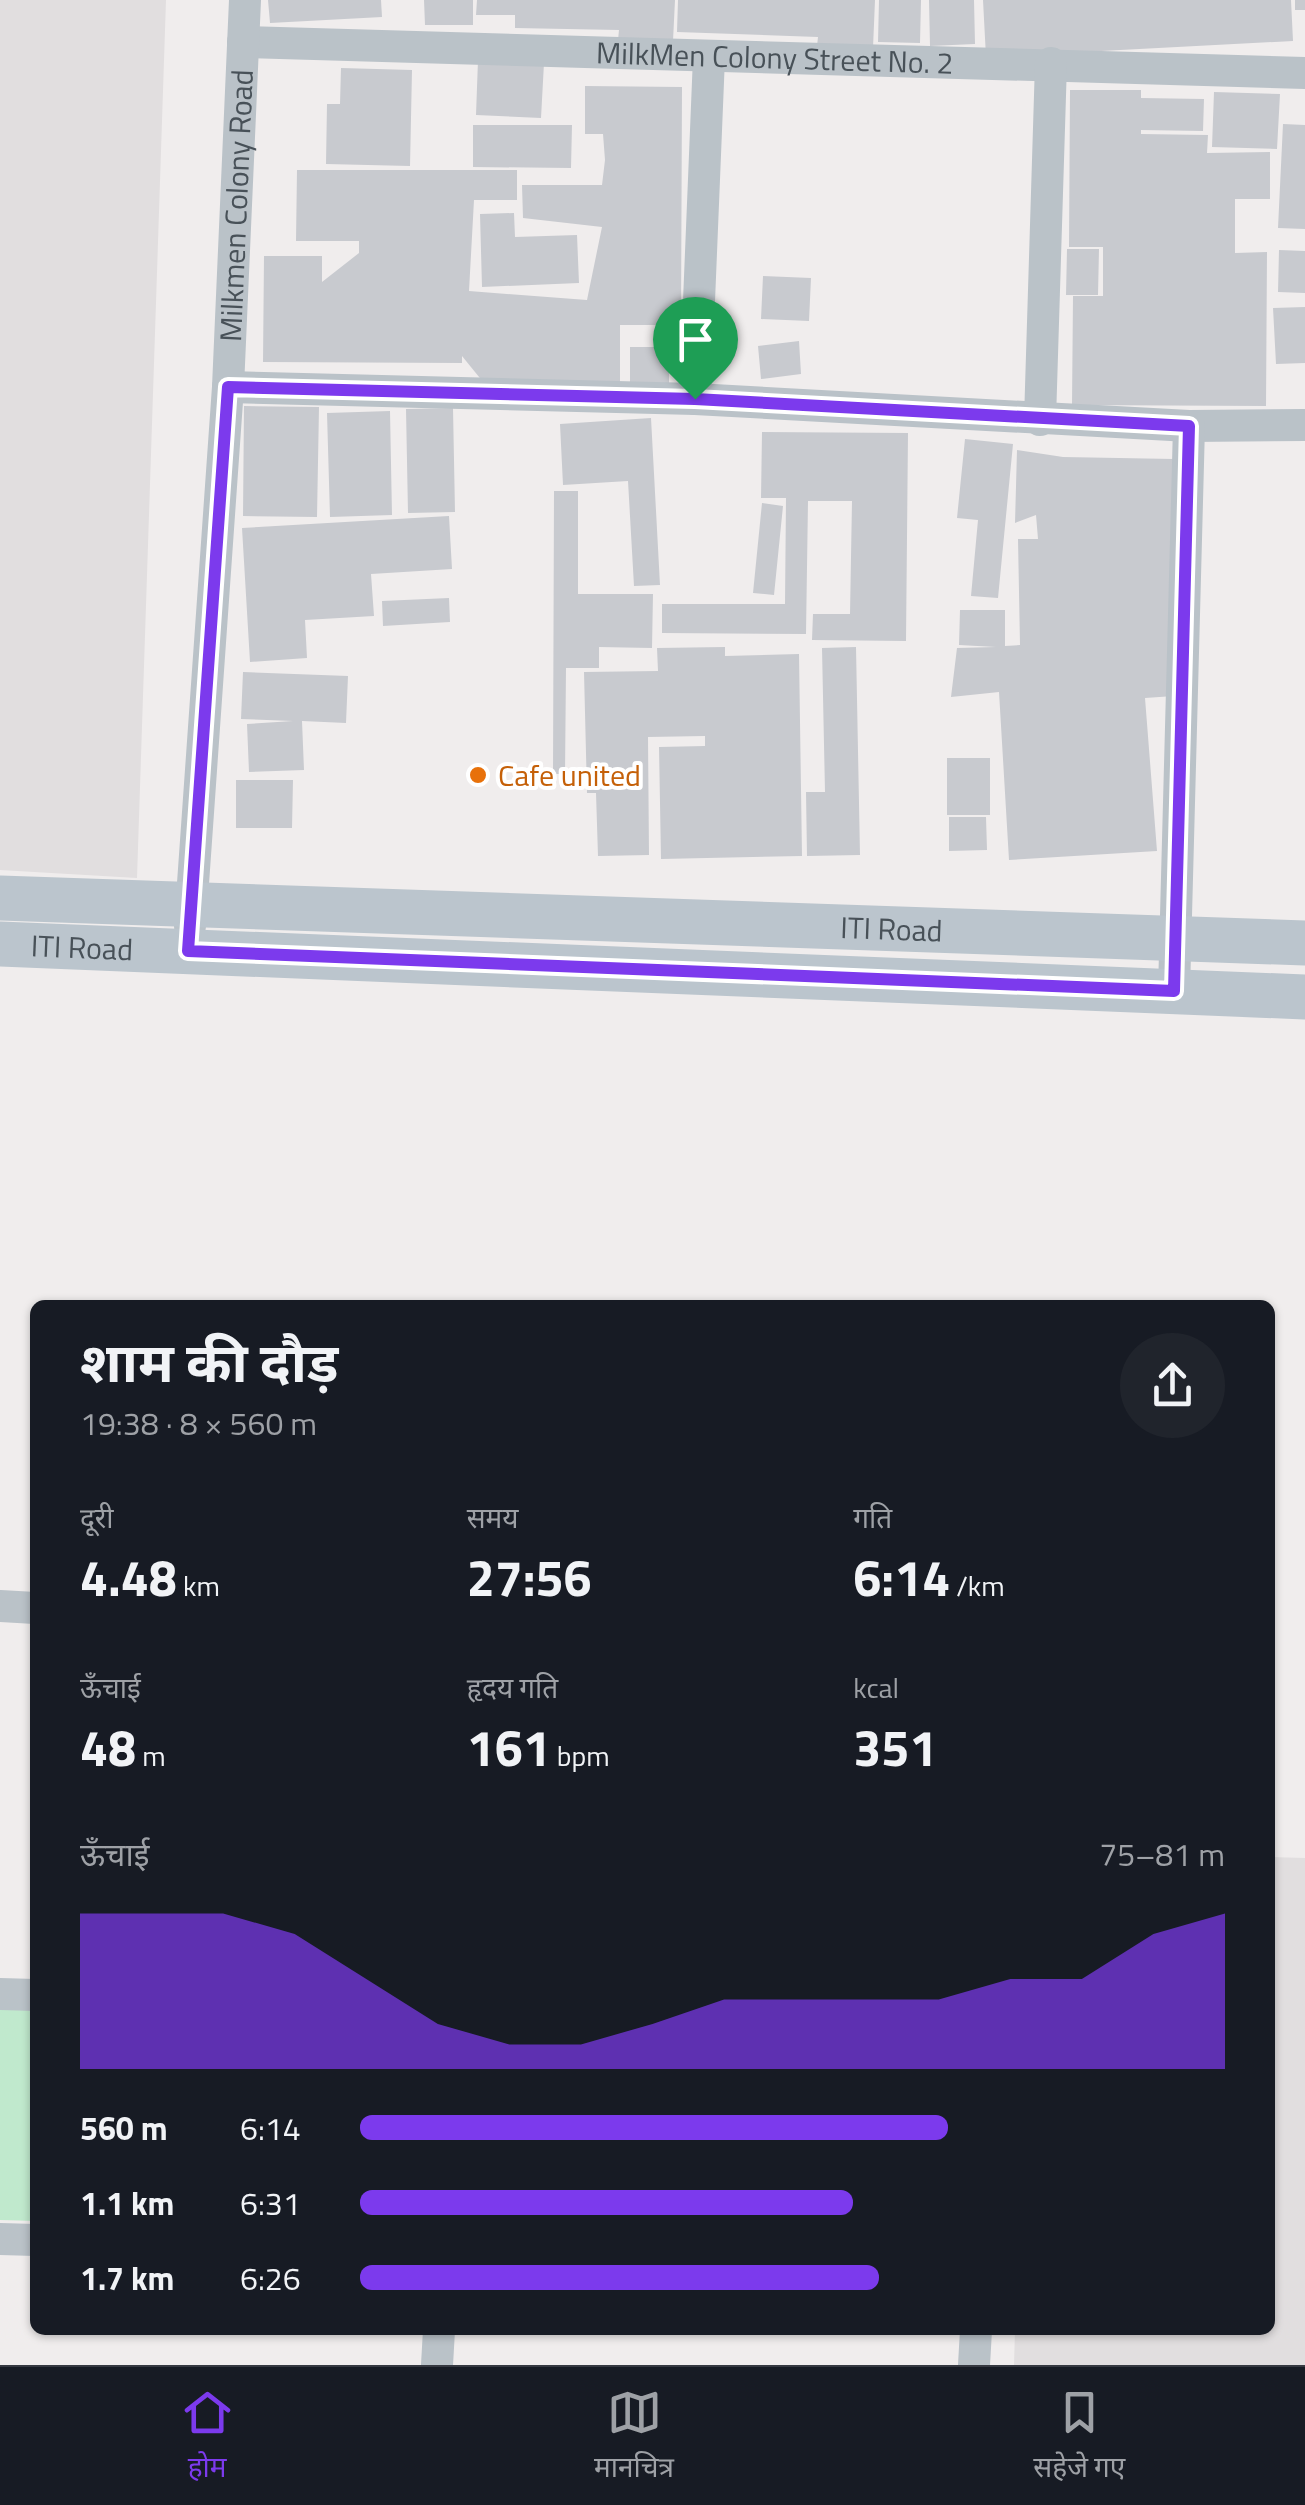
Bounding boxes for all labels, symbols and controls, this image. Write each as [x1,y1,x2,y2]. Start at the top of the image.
street label: MilkMen Colony Street No. 2 [595,29,954,86]
street label: Milkmen Colony Road [207,68,265,343]
pin [653,297,738,400]
icon: arrive [668,312,723,367]
place label: Cafe united [498,752,641,798]
marker: Cafe united [467,764,489,786]
street label: ITI Road [840,904,943,953]
street label: ITI Road [30,922,134,972]
text: शाम की दौड़ [80,1320,338,1403]
button: share [1120,1333,1225,1438]
text: 19:38 · 8 × 560 m [80,1399,317,1447]
text: दूरी [80,1496,114,1539]
text: समय [467,1496,519,1539]
text: गति [853,1496,892,1539]
text: 4.48 [80,1539,177,1615]
text: 27:56 [467,1539,591,1615]
text: 6:14 [853,1539,950,1615]
text: km [177,1564,220,1607]
text: /km [950,1564,1005,1607]
text: ऊँचाई [80,1666,141,1709]
text: हृदय गति [467,1666,558,1709]
text: kcal [853,1666,899,1709]
text: 48 [80,1709,136,1785]
text: 161 [467,1709,551,1785]
text: 351 [853,1709,937,1785]
text: m [136,1734,166,1777]
text: bpm [551,1734,610,1777]
text: ऊँचाई [80,1830,149,1878]
text: 75–81 m [1099,1830,1225,1878]
text: 560 m [80,2104,168,2152]
text: 6:14 [240,2104,301,2152]
text: 1.1 km [80,2179,174,2227]
text: 6:31 [240,2179,301,2227]
text: 1.7 km [80,2254,174,2302]
text: 6:26 [240,2254,301,2302]
tab: होम [180,2385,235,2488]
tab: मानचित्र [594,2385,674,2488]
tab: सहेजे गए [1033,2385,1125,2488]

